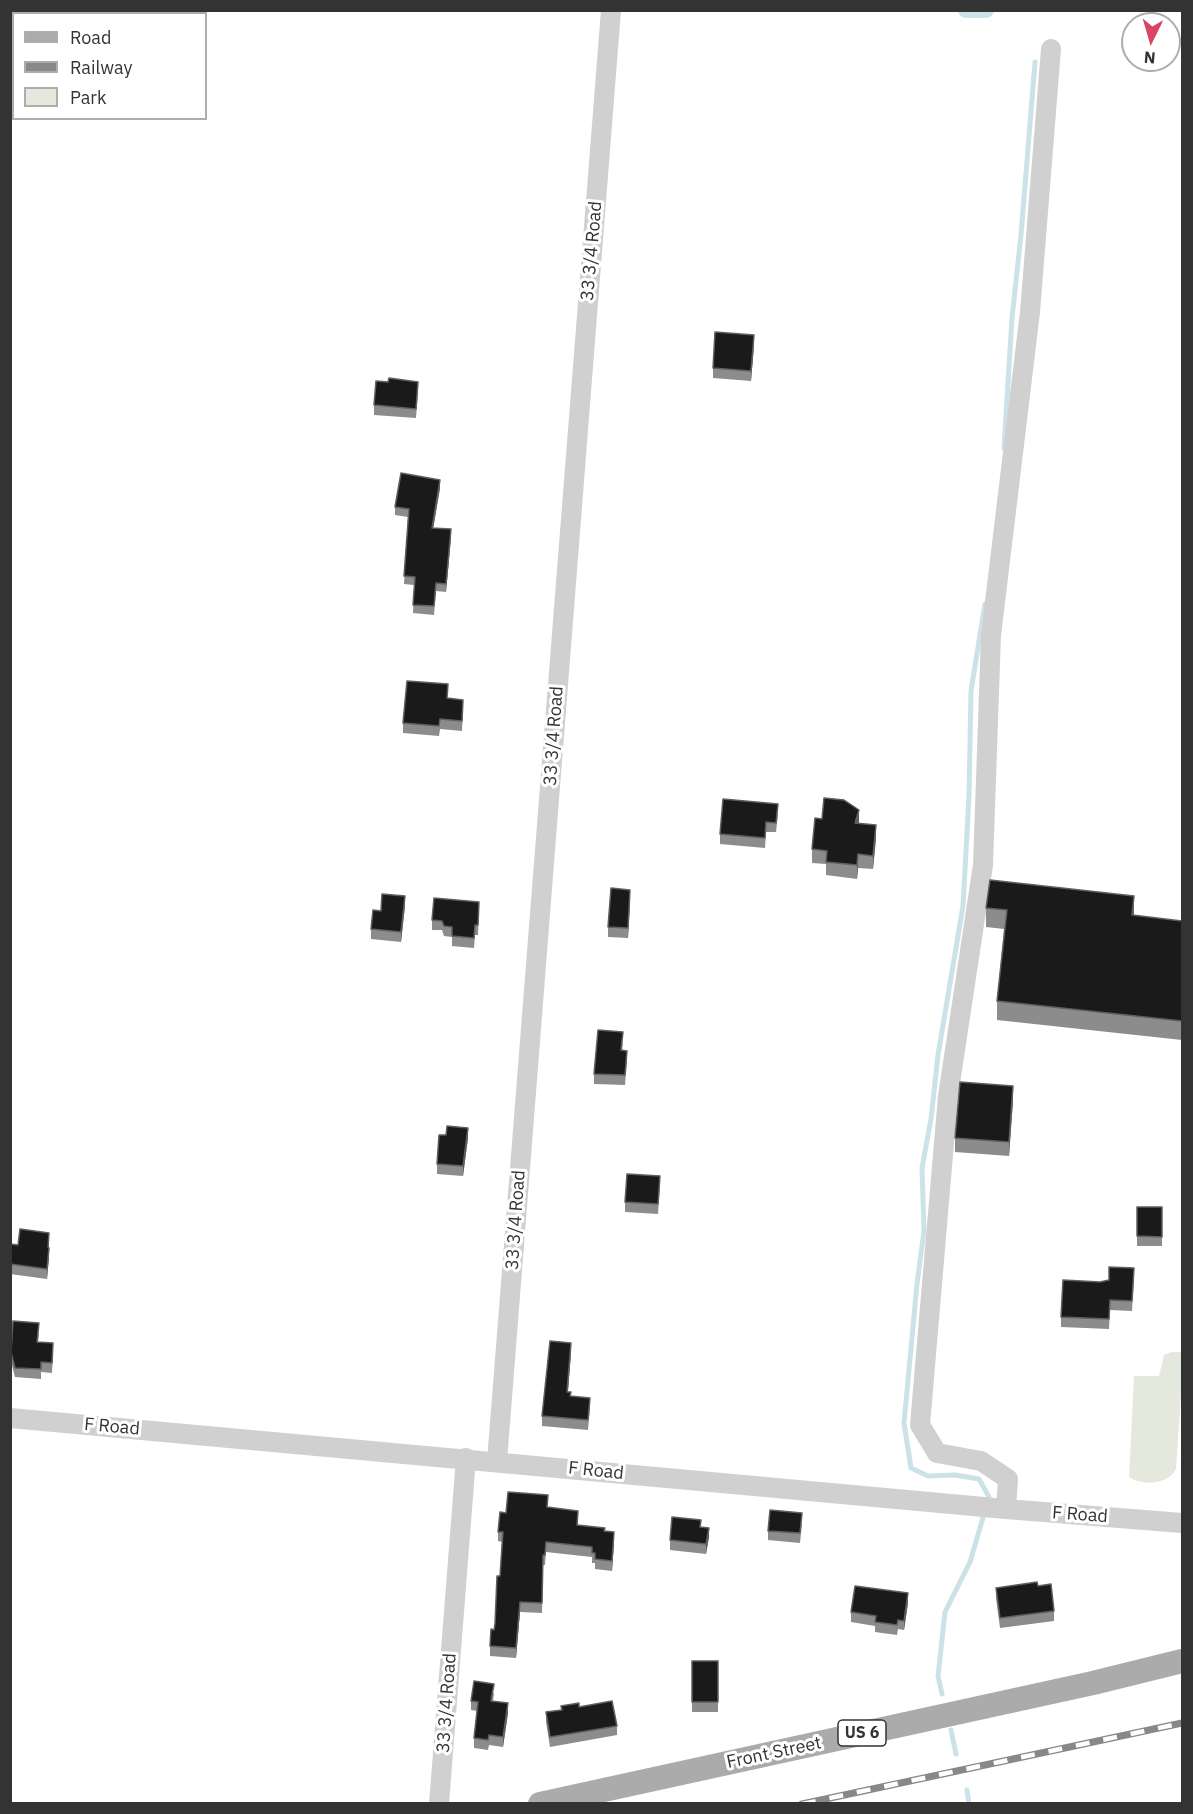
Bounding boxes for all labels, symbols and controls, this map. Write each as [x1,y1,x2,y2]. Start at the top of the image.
legend [12,12,207,120]
north arrow [1121,12,1181,72]
text: Road [70,26,111,49]
text: N [1143,47,1156,68]
text: Railway [70,56,132,79]
text: Park [70,86,106,109]
street label: 33 3/4 Road [577,200,607,302]
street label: 33 3/4 Road [540,685,568,787]
street label: 33 3/4 Road [502,1169,530,1271]
street label: F Road [83,1414,141,1440]
street label: F Road [567,1457,625,1485]
street label: F Road [1051,1502,1109,1528]
street label: 33 3/4 Road [433,1652,461,1754]
road number: US 6 [838,1720,886,1746]
street label: Front Street [725,1732,823,1774]

